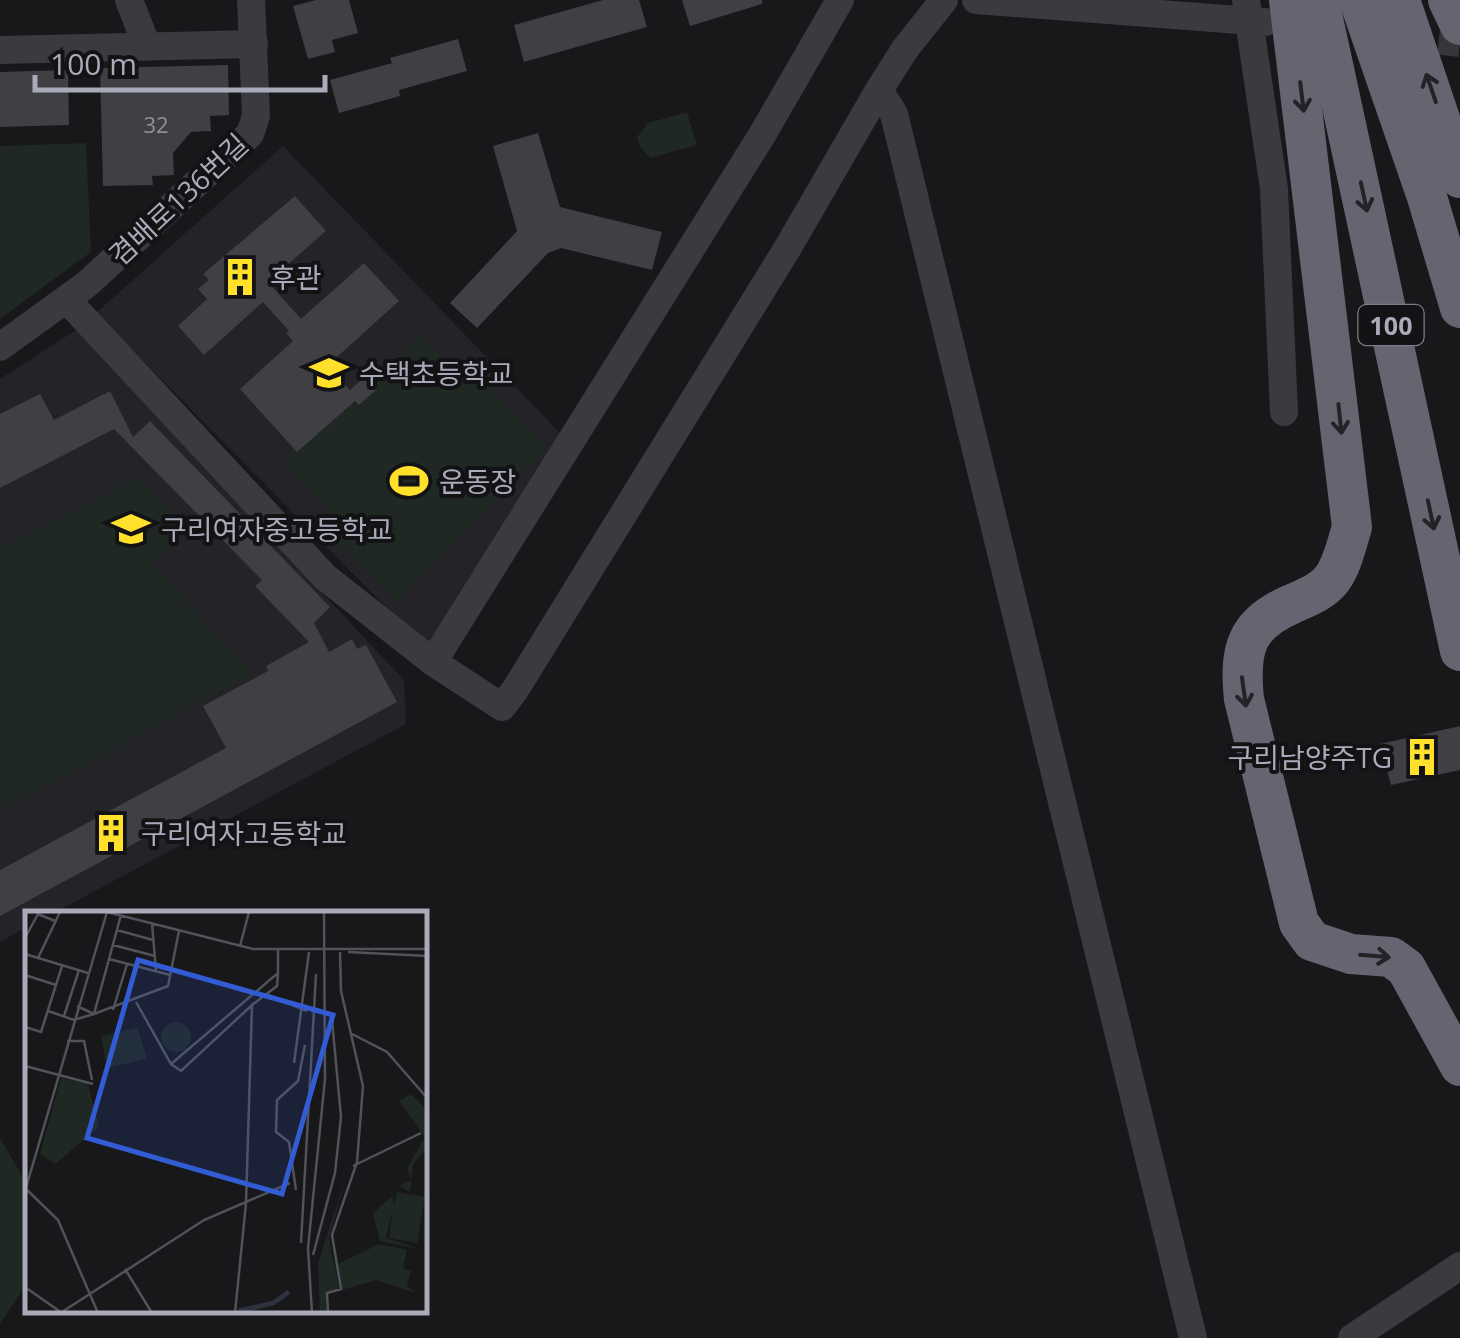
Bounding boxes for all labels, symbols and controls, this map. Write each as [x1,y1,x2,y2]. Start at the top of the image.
scale bar [35,30,325,92]
text: 100 m [50,43,137,84]
one-way arrow [1421,73,1439,105]
one-way arrow [1293,80,1312,112]
house number: 32 [143,109,169,139]
street label: 겸배로136번길 [100,125,256,273]
one-way arrow [1355,181,1374,213]
building icon: 후관 [219,256,261,298]
place label: 후관 [270,258,322,296]
road number: 100 [1358,305,1424,345]
school or university icon: 수택초등학교 [308,352,350,394]
place label: 수택초등학교 [359,354,514,392]
one-way arrow [1331,403,1350,435]
sports icon: 운동장 [388,460,430,502]
place label: 운동장 [439,462,516,500]
one-way arrow [1423,498,1442,530]
school or university icon: 구리여자중고등학교 [110,508,152,550]
place label: 구리여자중고등학교 [161,510,393,548]
one-way arrow [1235,676,1253,708]
building icon: 구리남양주TG [1401,736,1443,778]
place label: 구리남양주TG [1227,738,1392,776]
building icon: 구리여자고등학교 [90,812,132,854]
place label: 구리여자고등학교 [141,814,347,852]
inset map [25,911,428,1313]
one-way arrow [1358,947,1390,966]

